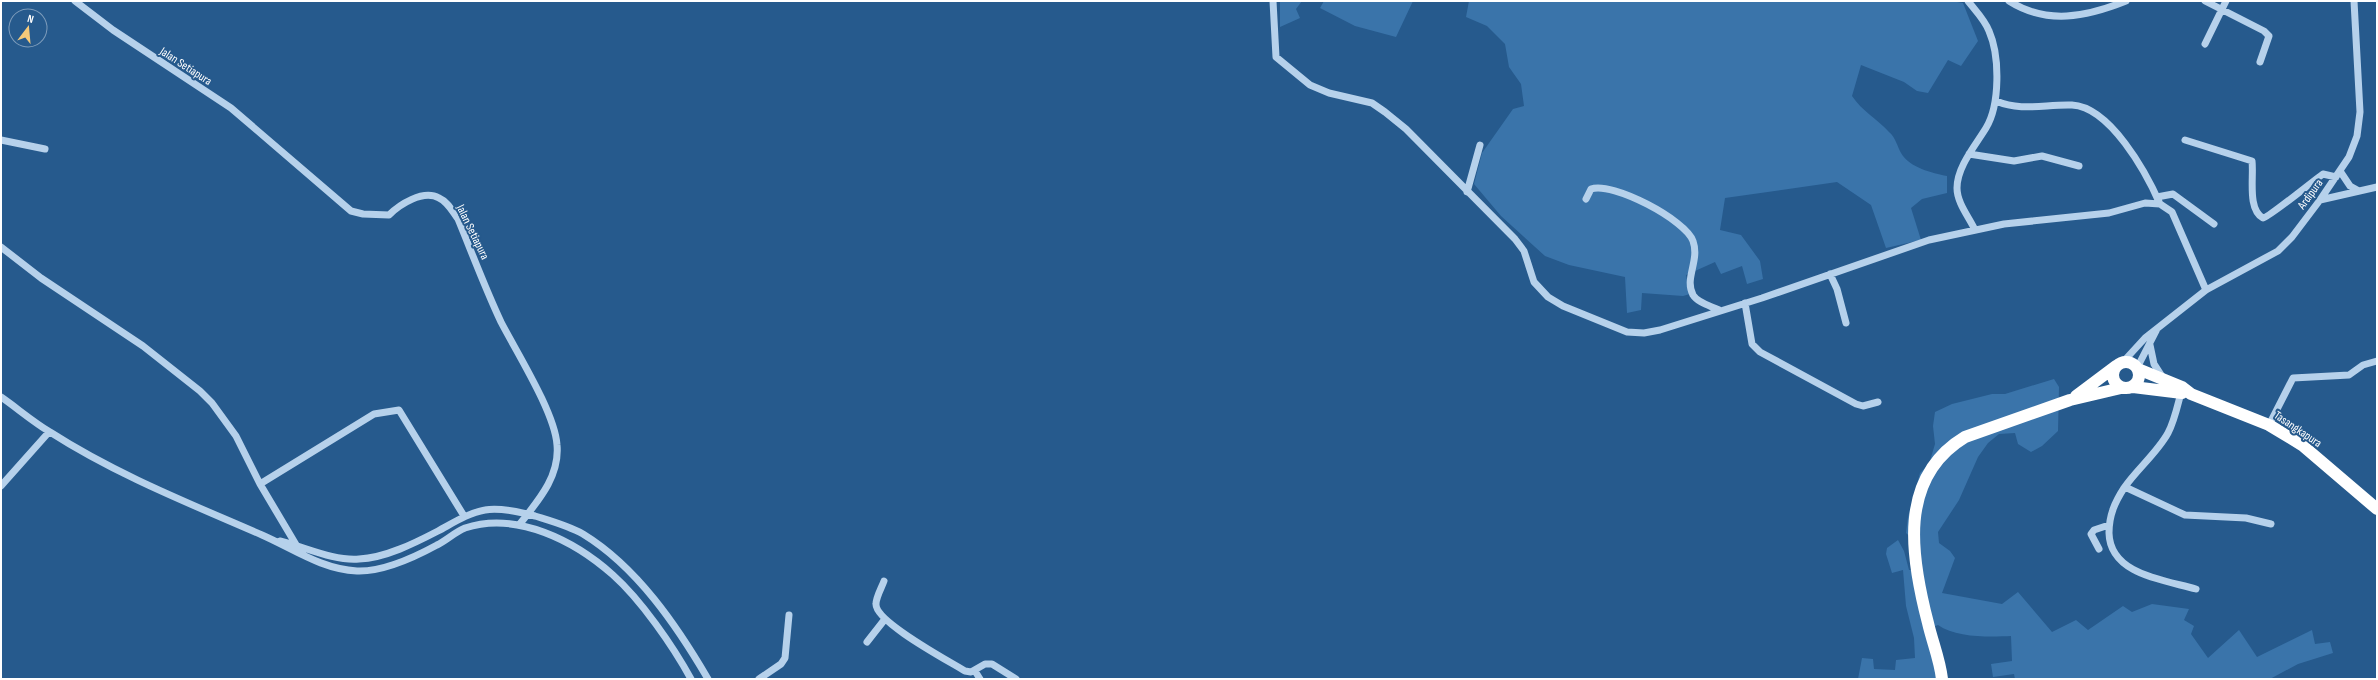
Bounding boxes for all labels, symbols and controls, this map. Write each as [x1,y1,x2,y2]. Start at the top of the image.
north arrow [8,8,48,48]
text: N [26,12,35,26]
street label: Jalan Setiapura [156,43,215,89]
street label: Ardipura [2294,176,2327,213]
street label: Jalan Setiapura [452,201,492,262]
street label: Tasangkapura [2271,408,2325,451]

